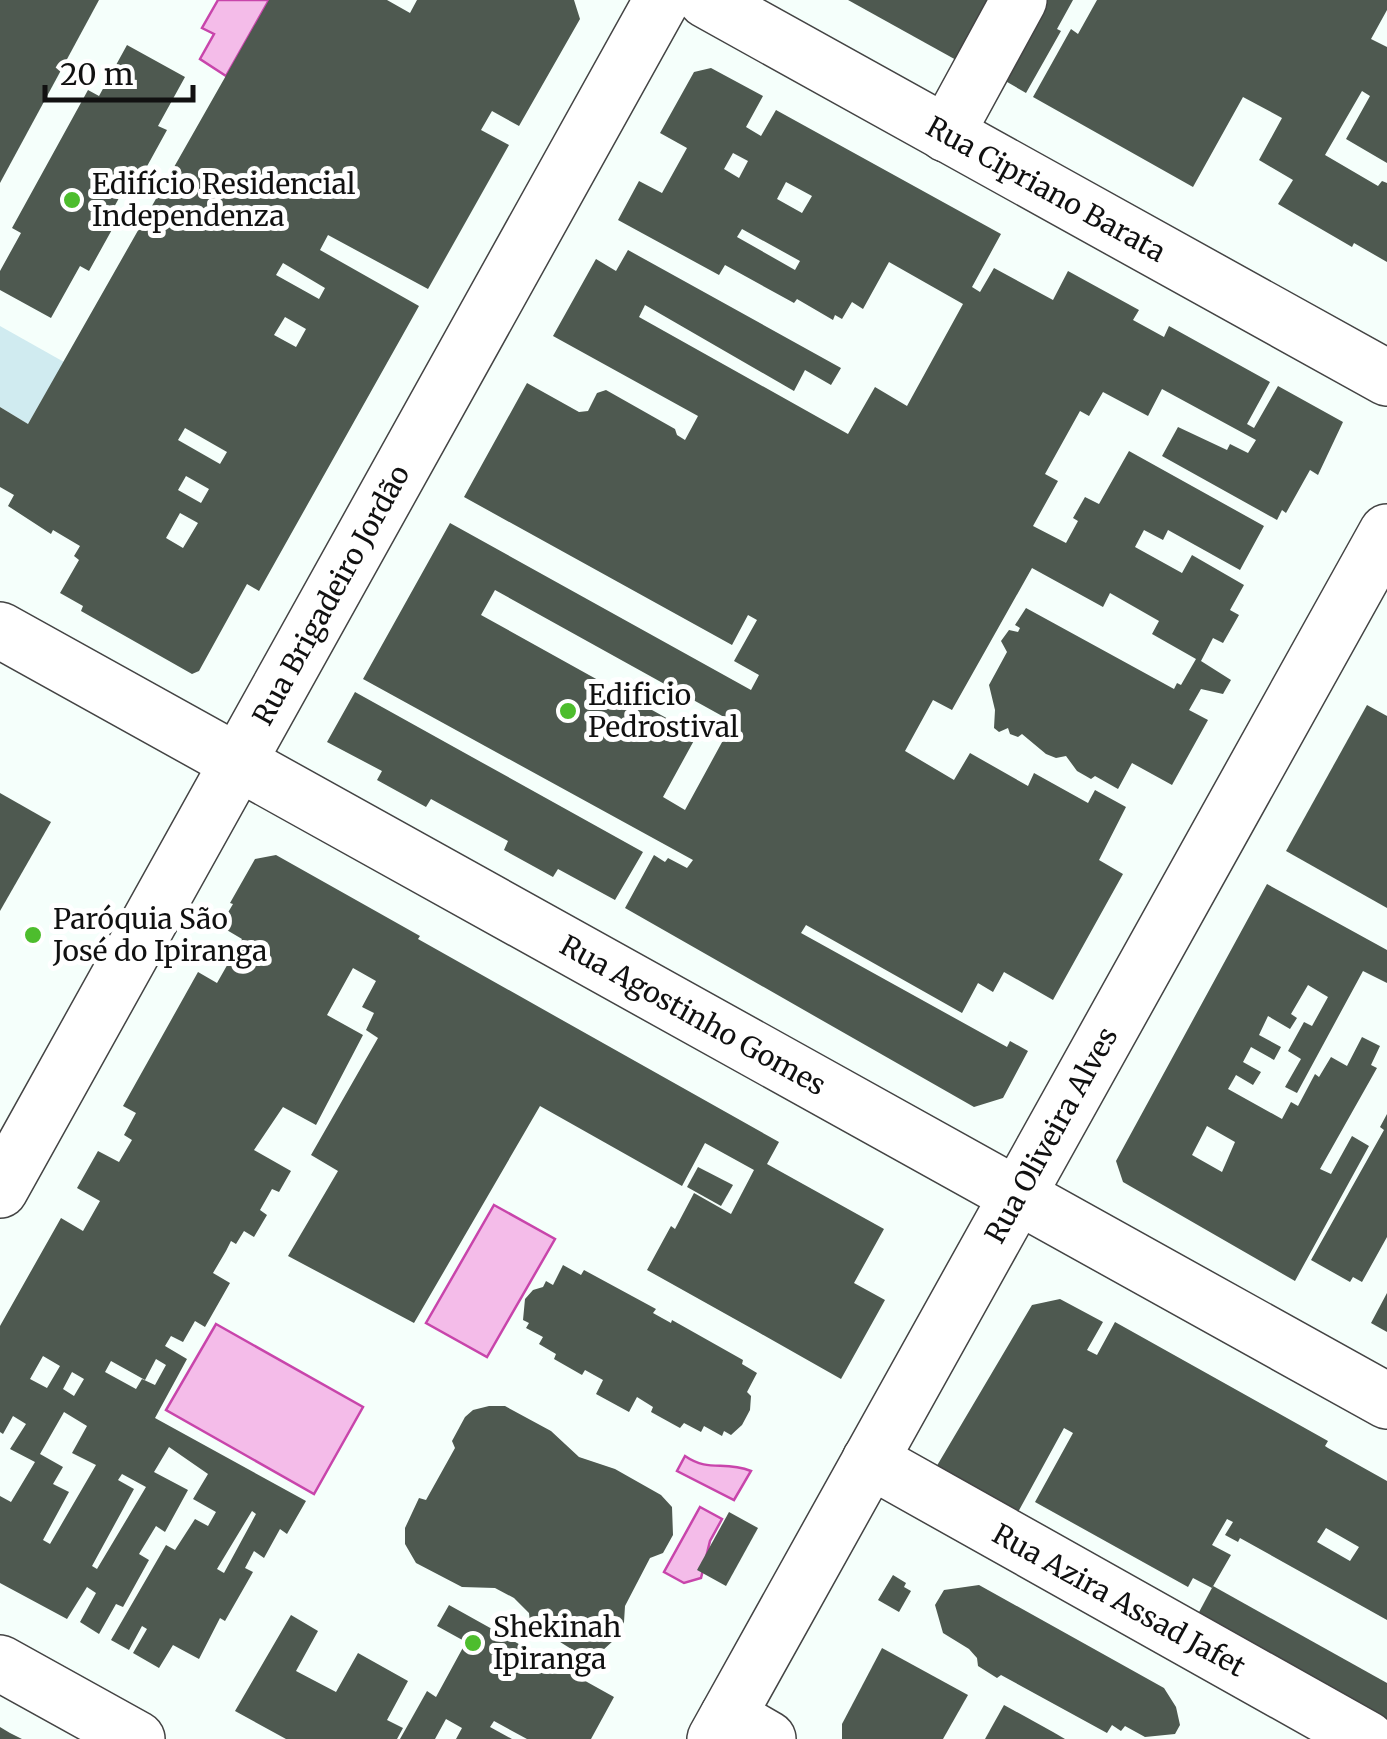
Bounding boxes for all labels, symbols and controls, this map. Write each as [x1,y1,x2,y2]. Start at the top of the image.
scale bar [45,40,192,102]
text: 20 m [60,55,134,93]
street label: Rua Cipriano Barata [920,108,1172,270]
place label: Edifício Residencial Independenza [92,166,356,234]
marker: Edifício Residencial Independenza [61,189,83,211]
street label: Rua Brigadeiro Jordão [244,459,418,731]
place label: Edificio Pedrostival [588,677,739,745]
marker: Edificio Pedrostival [557,700,579,722]
place label: Paróquia São José do Ipiranga [52,901,267,969]
marker: Paróquia São José do Ipiranga [22,924,44,946]
street label: Rua Agostinho Gomes [554,927,832,1103]
street label: Rua Oliveira Alves [977,1021,1125,1249]
street label: Rua Azira Assad Jafet [986,1516,1252,1685]
place label: Shekinah Ipiranga [493,1609,621,1677]
marker: Shekinah Ipiranga [462,1632,484,1654]

